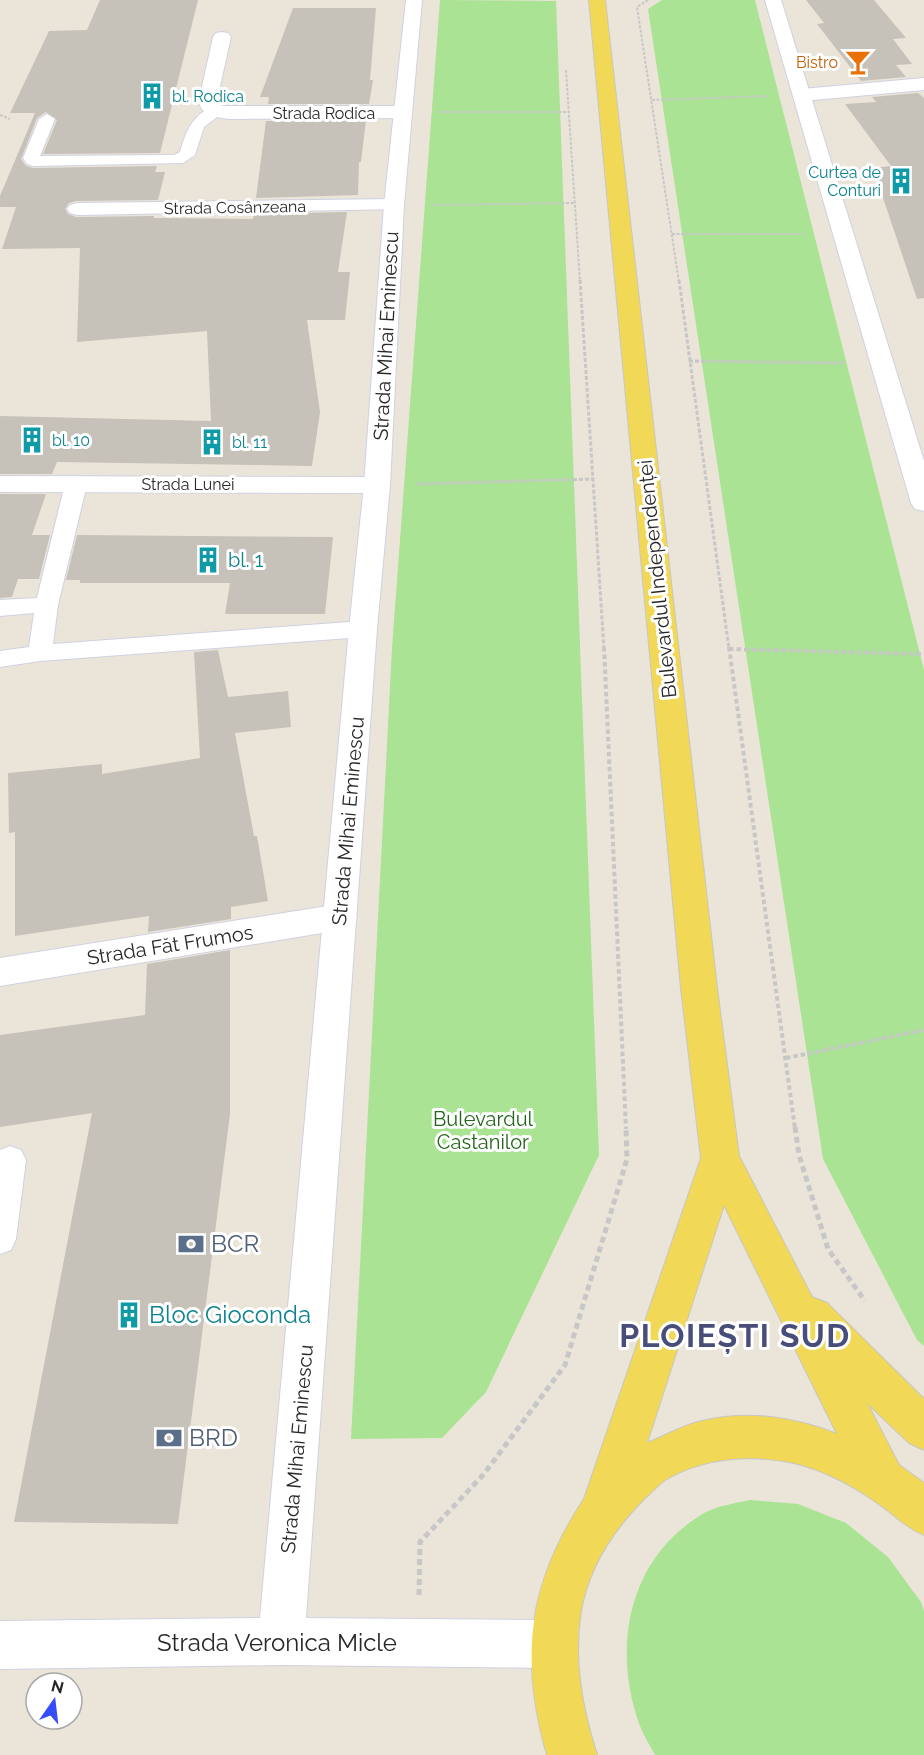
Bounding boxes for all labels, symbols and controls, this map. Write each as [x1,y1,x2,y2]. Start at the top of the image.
bar icon: Bistro [843,47,873,77]
place label: Bistro [796,53,838,72]
building icon: bl. Rodica [137,81,167,111]
place label: bl. Rodica [172,87,244,106]
street label: Strada Rodica [273,104,375,123]
place label: Curtea de Conturi [808,163,881,200]
building icon: Curtea de Conturi [886,166,916,196]
street label: Strada Cosânzeana [164,197,306,218]
street label: Strada Mihai Eminescu [369,231,403,441]
building icon: bl. 10 [17,425,47,455]
building icon: bl. 11 [197,427,227,457]
place label: bl. 10 [52,431,90,450]
place label: bl. 11 [232,433,267,452]
street label: Bulevardul Independenței [633,459,681,699]
street label: Strada Lunei [142,475,235,494]
building icon: bl. 1 [193,545,223,575]
place label: bl. 1 [228,548,264,572]
street label: Strada Mihai Eminescu [327,716,369,926]
street label: Strada Făt Frumos [85,920,255,970]
park label: Bulevardul Castanilor [433,1107,534,1154]
bank icon: BCR [176,1229,206,1259]
place label: BCR [211,1229,259,1258]
building icon: Bloc Gioconda [114,1300,144,1330]
place label: Bloc Gioconda [149,1300,311,1329]
district label: PLOIEȘTI SUD [619,1317,851,1354]
street label: Strada Mihai Eminescu [276,1344,318,1554]
bank icon: BRD [154,1423,184,1453]
place label: BRD [189,1423,238,1452]
street label: Strada Veronica Micle [157,1628,397,1657]
north arrow [24,1671,84,1731]
text: N [49,1676,66,1698]

